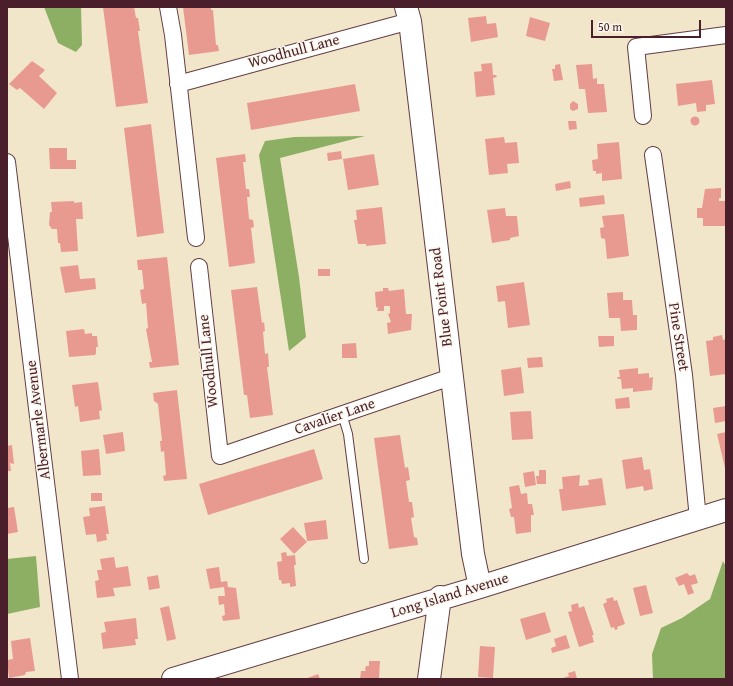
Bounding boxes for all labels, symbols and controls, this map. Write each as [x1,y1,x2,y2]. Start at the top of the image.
scale bar [593,12,703,38]
text: 50 m [598,18,622,35]
street label: Woodhull Lane [246,31,342,73]
street label: Blue Point Road [427,247,457,347]
street label: Pine Street [664,302,692,372]
street label: Woodhull Lane [195,314,223,408]
street label: Albermarle Avenue [23,359,55,481]
street label: Cavalier Lane [292,395,378,439]
street label: Long Island Avenue [389,570,511,622]

